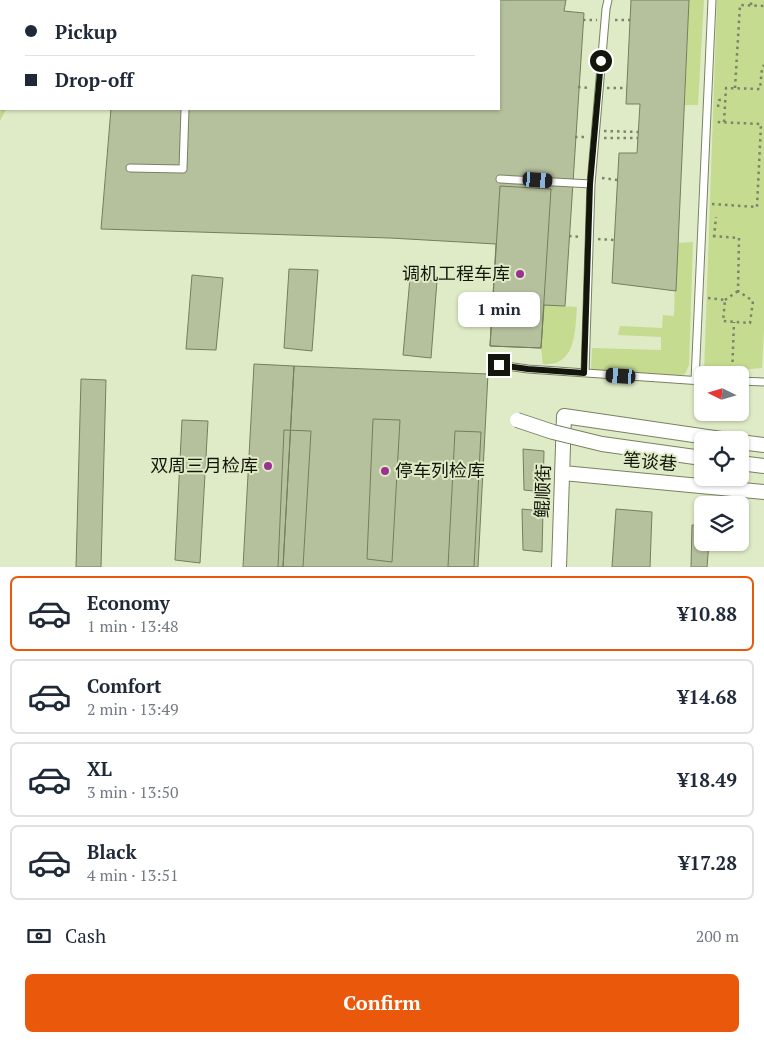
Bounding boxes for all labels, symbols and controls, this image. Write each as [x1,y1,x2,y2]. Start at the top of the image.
text: Pickup [55,19,117,44]
route start [590,50,612,72]
text: Drop-off [55,67,133,92]
car [522,171,553,189]
place label: 调机工程车库 [402,261,510,285]
marker: 调机工程车库 [514,268,526,280]
callout: 1 min [458,292,540,328]
text: 1 min [477,298,521,320]
route end [488,354,510,376]
north arrow [694,366,749,421]
map controls [694,366,749,551]
car [605,367,636,385]
button: locate [694,431,749,486]
street label: 笔谈巷 [622,447,678,475]
place label: 双周三月检库 [150,453,258,477]
place label: 停车列检库 [395,458,485,482]
marker: 双周三月检库 [262,460,274,472]
street label: 鲲顺街 [529,464,555,518]
marker: 停车列检库 [379,465,391,477]
button: layers [694,496,749,551]
text: Economy [87,590,170,615]
icon: car [27,591,72,636]
text: ¥10.88 [678,601,737,626]
text: 1 min · 13:48 [87,615,179,637]
text: Comfort [87,673,162,698]
icon: car [27,674,72,719]
text: ¥14.68 [678,684,737,709]
text: 2 min · 13:49 [87,698,179,720]
text: XL [87,756,112,781]
icon: car [27,757,72,802]
text: ¥18.49 [678,767,737,792]
text: 3 min · 13:50 [87,781,179,803]
text: Black [87,839,137,864]
icon: car [27,840,72,885]
text: ¥17.28 [679,850,737,875]
text: 4 min · 13:51 [87,864,179,886]
icon: cash [25,922,53,950]
text: Cash [65,923,106,948]
text: 200 m [696,925,739,947]
button: Confirm [25,974,739,1032]

